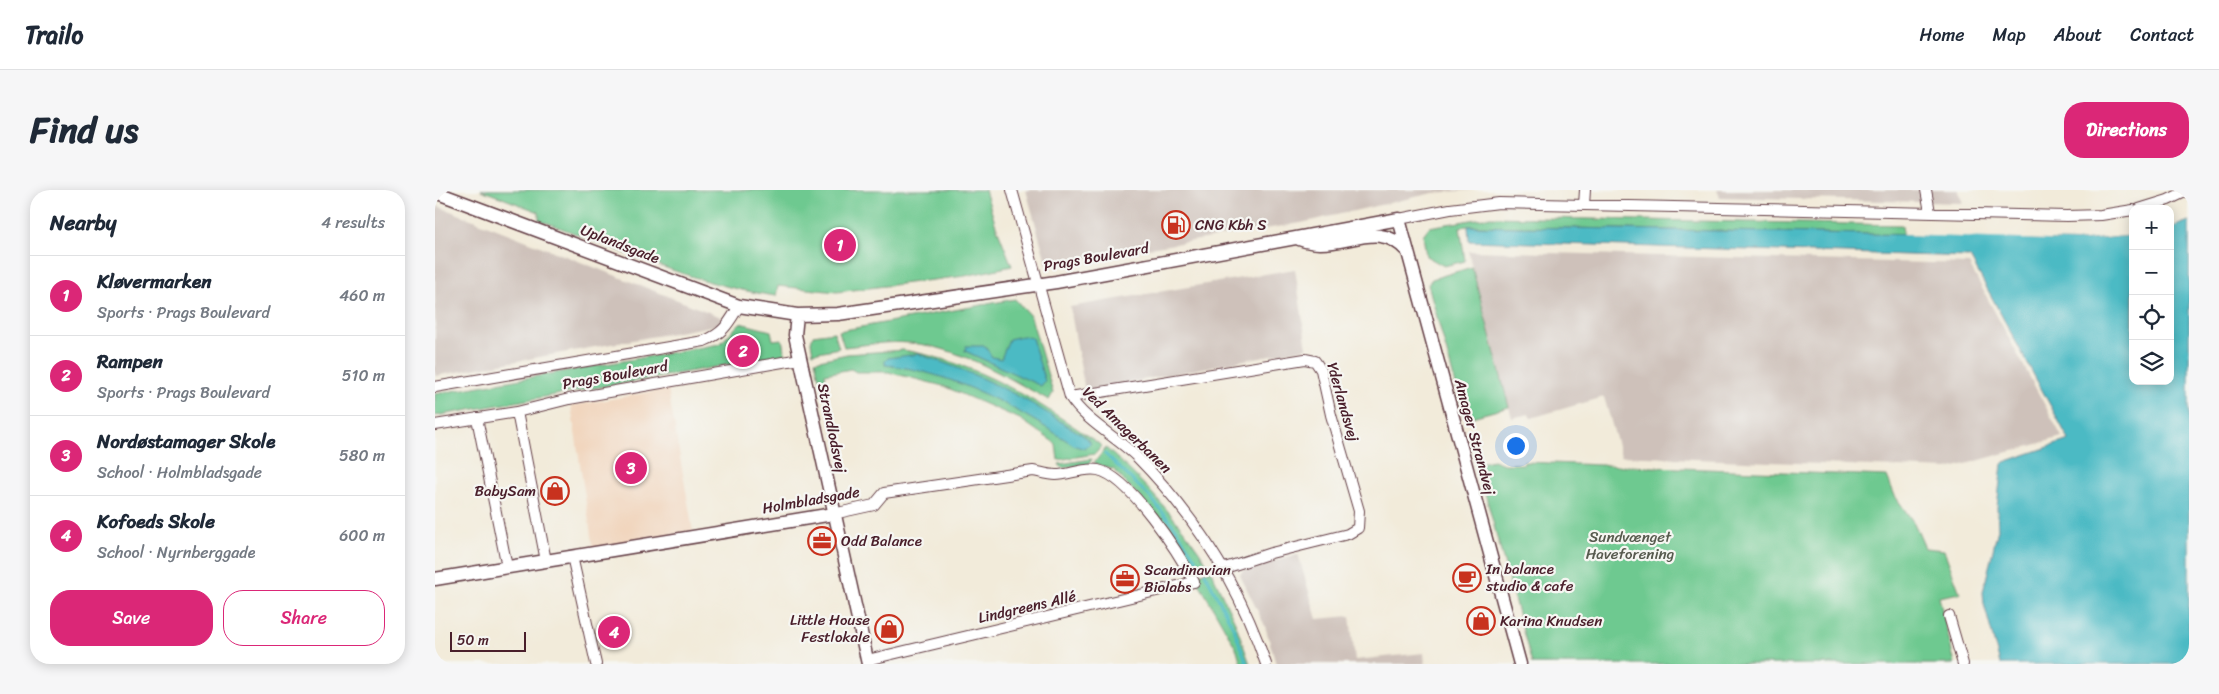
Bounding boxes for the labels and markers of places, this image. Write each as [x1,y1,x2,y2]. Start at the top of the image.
fuel station icon: CNG Kbh S [1161,210,1191,240]
place label: CNG Kbh S [1195,212,1267,238]
pin: 1 [824,226,856,264]
pin: 2 [727,332,759,370]
pin: 3 [615,449,647,487]
shop icon: BabySam [540,476,570,506]
place label: BabySam [475,478,536,504]
office icon: Odd Balance [807,526,837,556]
place label: Odd Balance [841,528,922,554]
place label: In balance studio & cafe [1485,556,1574,599]
place label: Scandinavian Biolabs [1144,557,1231,600]
cafe icon: In balance studio & cafe [1452,563,1482,593]
office icon: Scandinavian Biolabs [1110,564,1140,594]
shop icon: Karina Knudsen [1466,606,1496,636]
place label: Little House Festlokale [790,607,870,650]
place label: Karina Knudsen [1500,608,1602,634]
pin: 4 [598,613,630,651]
shop icon: Little House Festlokale [874,614,904,644]

